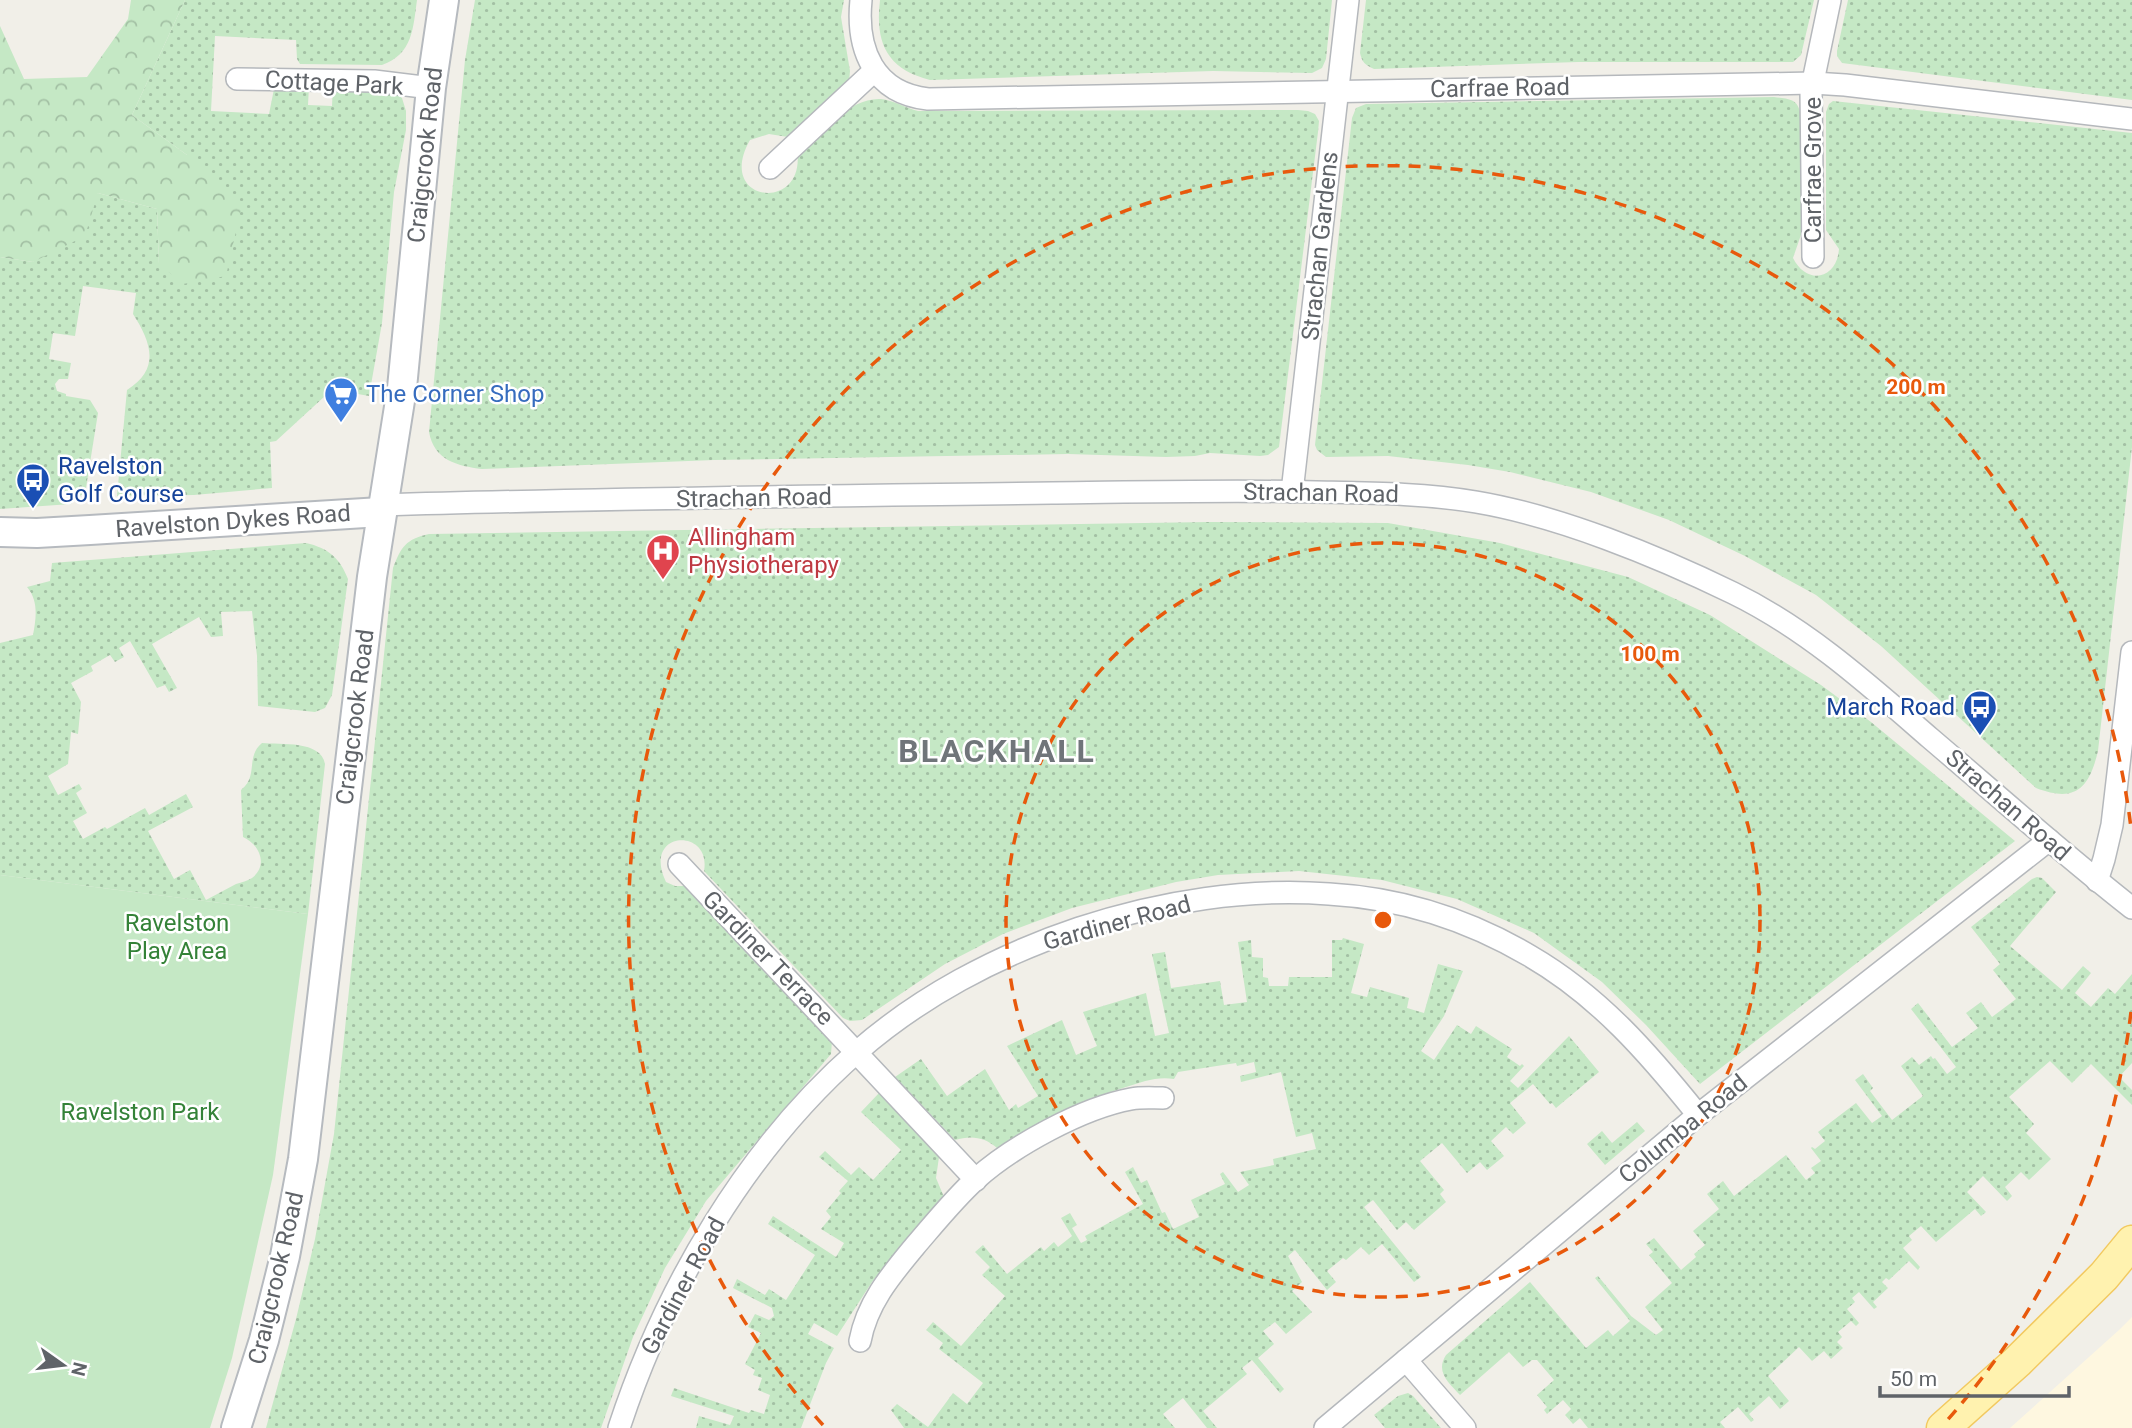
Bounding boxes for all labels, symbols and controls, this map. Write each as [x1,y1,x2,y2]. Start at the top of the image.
street label: Cottage Park [264,65,405,101]
street label: Craigcrook Road [402,66,448,244]
street label: Carfrae Road [1430,73,1570,103]
street label: Carfrae Grove [1799,97,1827,243]
street label: Strachan Gardens [1296,150,1344,342]
supermarket icon: The Corner Shop [322,375,360,424]
text: 200 m [1886,375,1946,399]
place label: The Corner Shop [366,380,544,408]
place label: Ravelston Golf Course [58,452,184,508]
bus stop icon: Ravelston Golf Course [14,461,52,510]
street label: Strachan Road [1243,478,1399,508]
street label: Strachan Road [676,483,832,513]
street label: Ravelston Dykes Road [114,499,352,543]
place label: Allingham Physiotherapy [688,523,839,579]
hospital icon: Allingham Physiotherapy [644,532,682,581]
street label: Craigcrook Road [330,628,380,806]
text: 100 m [1620,642,1680,666]
bus stop icon: March Road [1961,688,1999,737]
place label: March Road [1826,693,1955,721]
district label: BLACKHALL [898,732,1096,770]
street label: Strachan Road [1940,743,2076,867]
street label: Gardiner Terrace [697,885,839,1031]
street label: Gardiner Road [1040,890,1194,956]
centre of rings [1371,908,1395,932]
park label: Ravelston Play Area [125,909,229,965]
street label: Columba Road [1613,1069,1753,1189]
park label: Ravelston Park [61,1098,220,1126]
street label: Craigcrook Road [242,1189,310,1367]
street label: Gardiner Road [635,1212,731,1360]
north arrow [28,1330,98,1400]
scale bar [1880,1354,2069,1398]
text: N [66,1360,92,1378]
text: 50 m [1890,1367,1937,1391]

